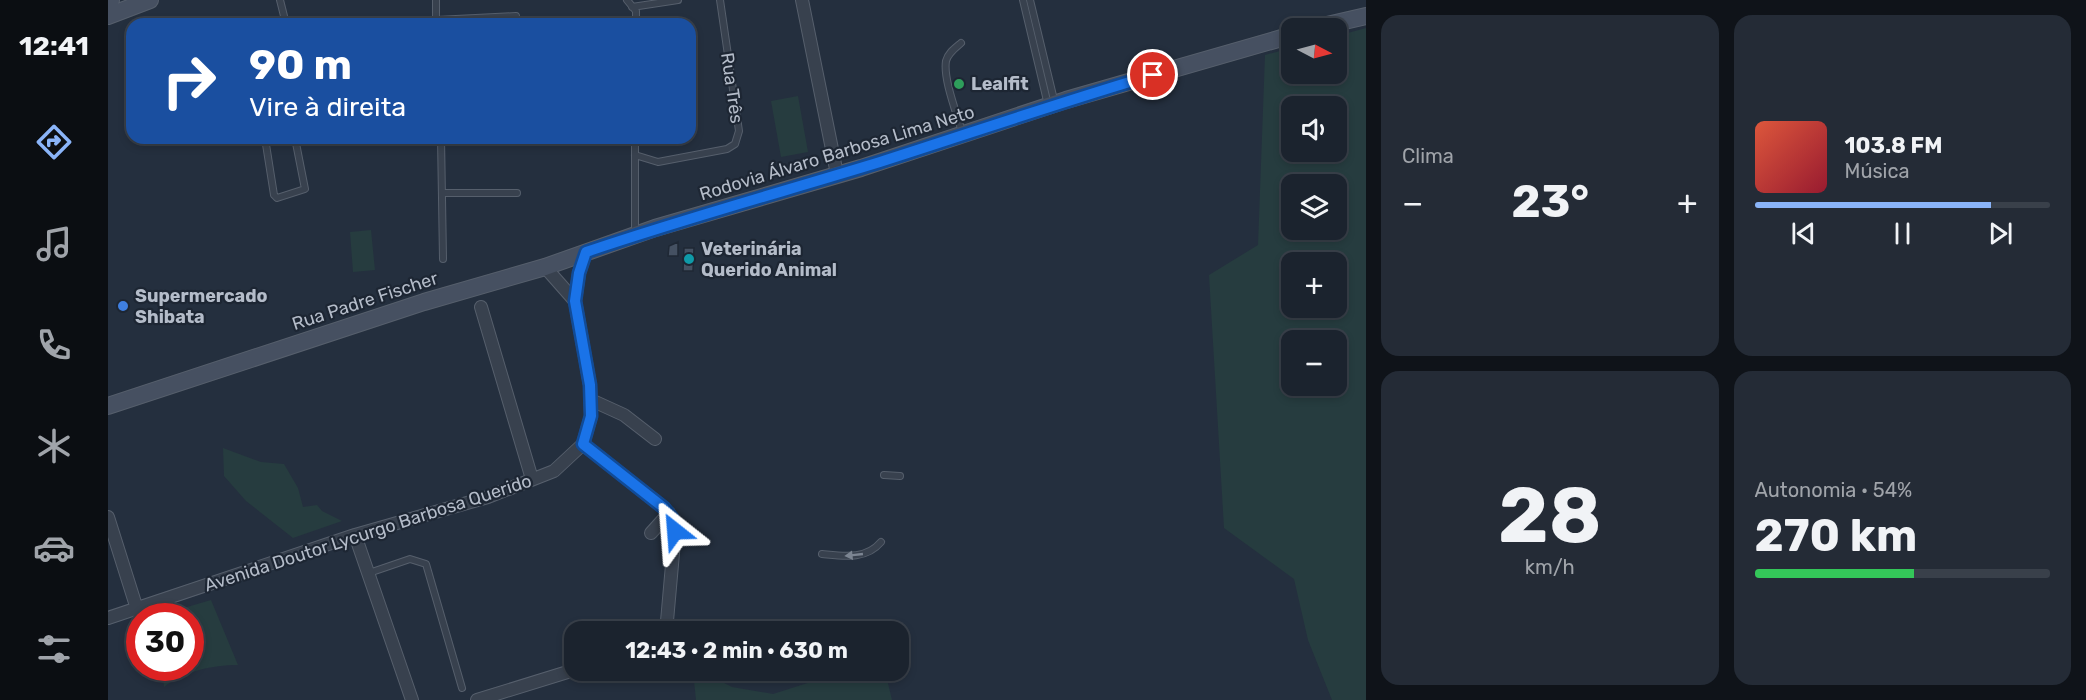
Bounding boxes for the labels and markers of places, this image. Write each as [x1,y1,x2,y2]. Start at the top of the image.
pin [1127,49,1178,100]
place label: Lealfit [971,73,1029,95]
marker: Lealfit [952,77,966,91]
place label: Veterinária Querido Animal [701,238,837,281]
marker: Veterinária Querido Animal [682,252,696,266]
place label: Supermercado Shibata [135,285,268,328]
marker: Supermercado Shibata [116,299,130,313]

